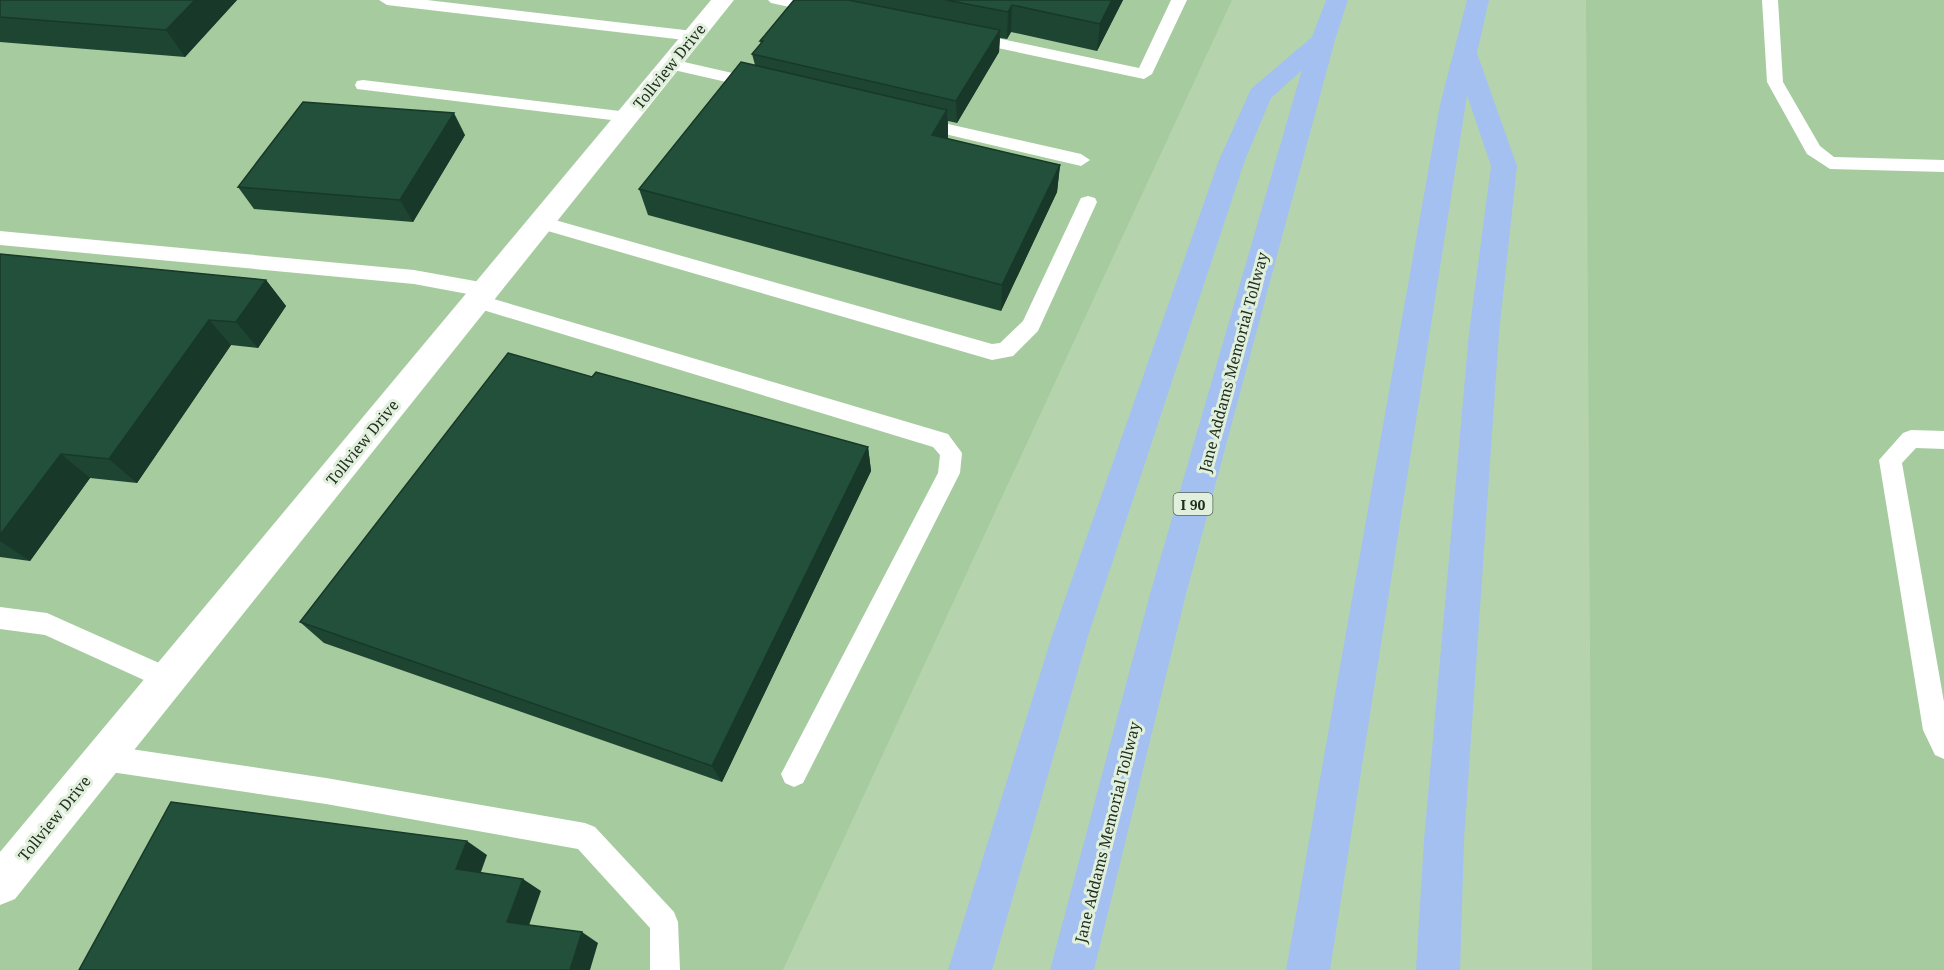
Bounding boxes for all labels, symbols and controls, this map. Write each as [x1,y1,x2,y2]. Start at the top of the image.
street label: Tollview Drive [628,19,710,113]
street label: Jane Addams Memorial Tollway [1194,249,1272,475]
street label: Tollview Drive [321,395,403,489]
road number: I 90 [1174,493,1212,515]
street label: Jane Addams Memorial Tollway [1070,719,1144,946]
street label: Tollview Drive [13,771,95,865]

